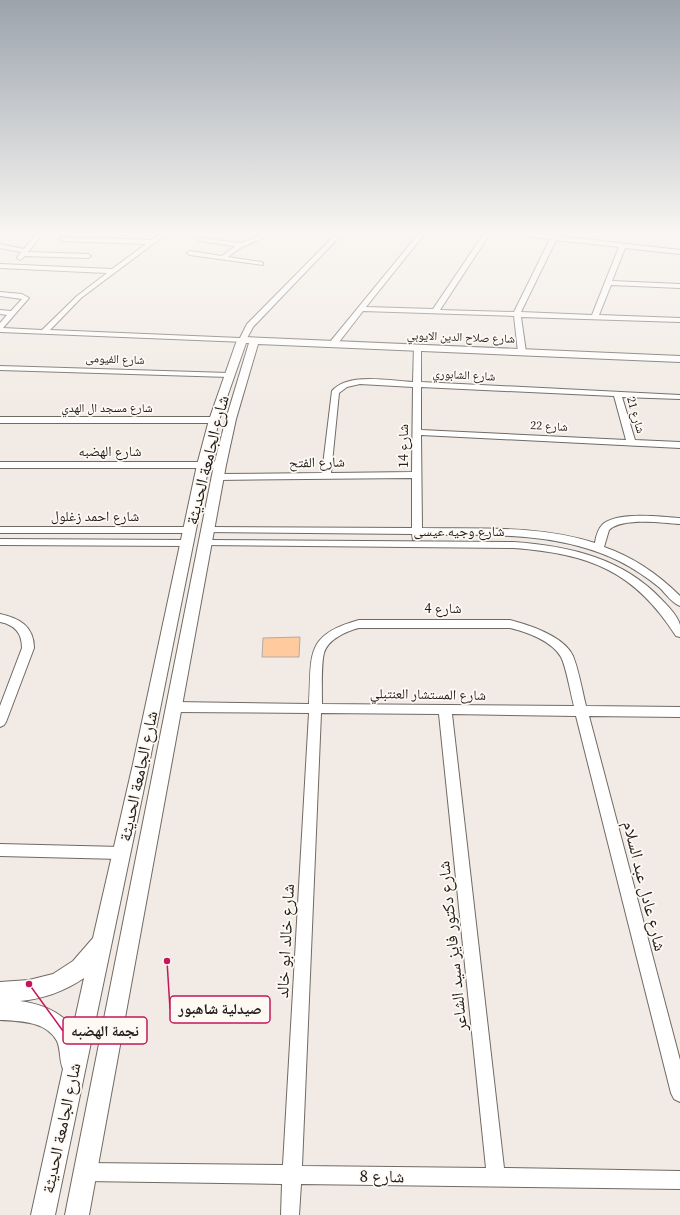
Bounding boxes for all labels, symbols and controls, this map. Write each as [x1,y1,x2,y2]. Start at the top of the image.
street label: شارع صلاح الدين الايوبي [407,327,515,349]
street label: شارع الفيومى [85,350,145,368]
street label: شارع الشابوري [432,365,496,387]
street label: شارع الجامعة الحديثة [179,393,235,527]
street label: شارع 21 [623,395,649,435]
street label: شارع مسجد ال الهدي [61,400,153,418]
street label: شارع 22 [530,417,568,435]
street label: شارع 14 [393,424,413,468]
street label: شارع الهضبه [79,441,141,461]
street label: شارع الفتح [289,452,345,472]
street label: شارع احمد زغلول [51,506,139,526]
street label: شارع وجيه عيسى [414,521,504,541]
street label: شارع 4 [425,598,461,618]
street label: شارع المستشار العنتبلي [370,683,486,707]
street label: شارع الجامعة الحديثة [112,709,164,843]
street label: شارع عادل عبد السلام [617,818,673,954]
street label: شارع دكتور فايز سيد الشاعر [431,860,473,1033]
street label: شارع خالد ابو خالد [270,883,300,999]
callout: صيدلية شاهبور [170,996,270,1023]
text: صيدلية شاهبور [177,998,262,1019]
callout: نجمة الهضبه [63,1017,147,1044]
text: نجمة الهضبه [71,1020,139,1041]
street label: شارع الجامعة الحديثة [35,1061,87,1195]
street label: شارع 8 [359,1164,405,1188]

